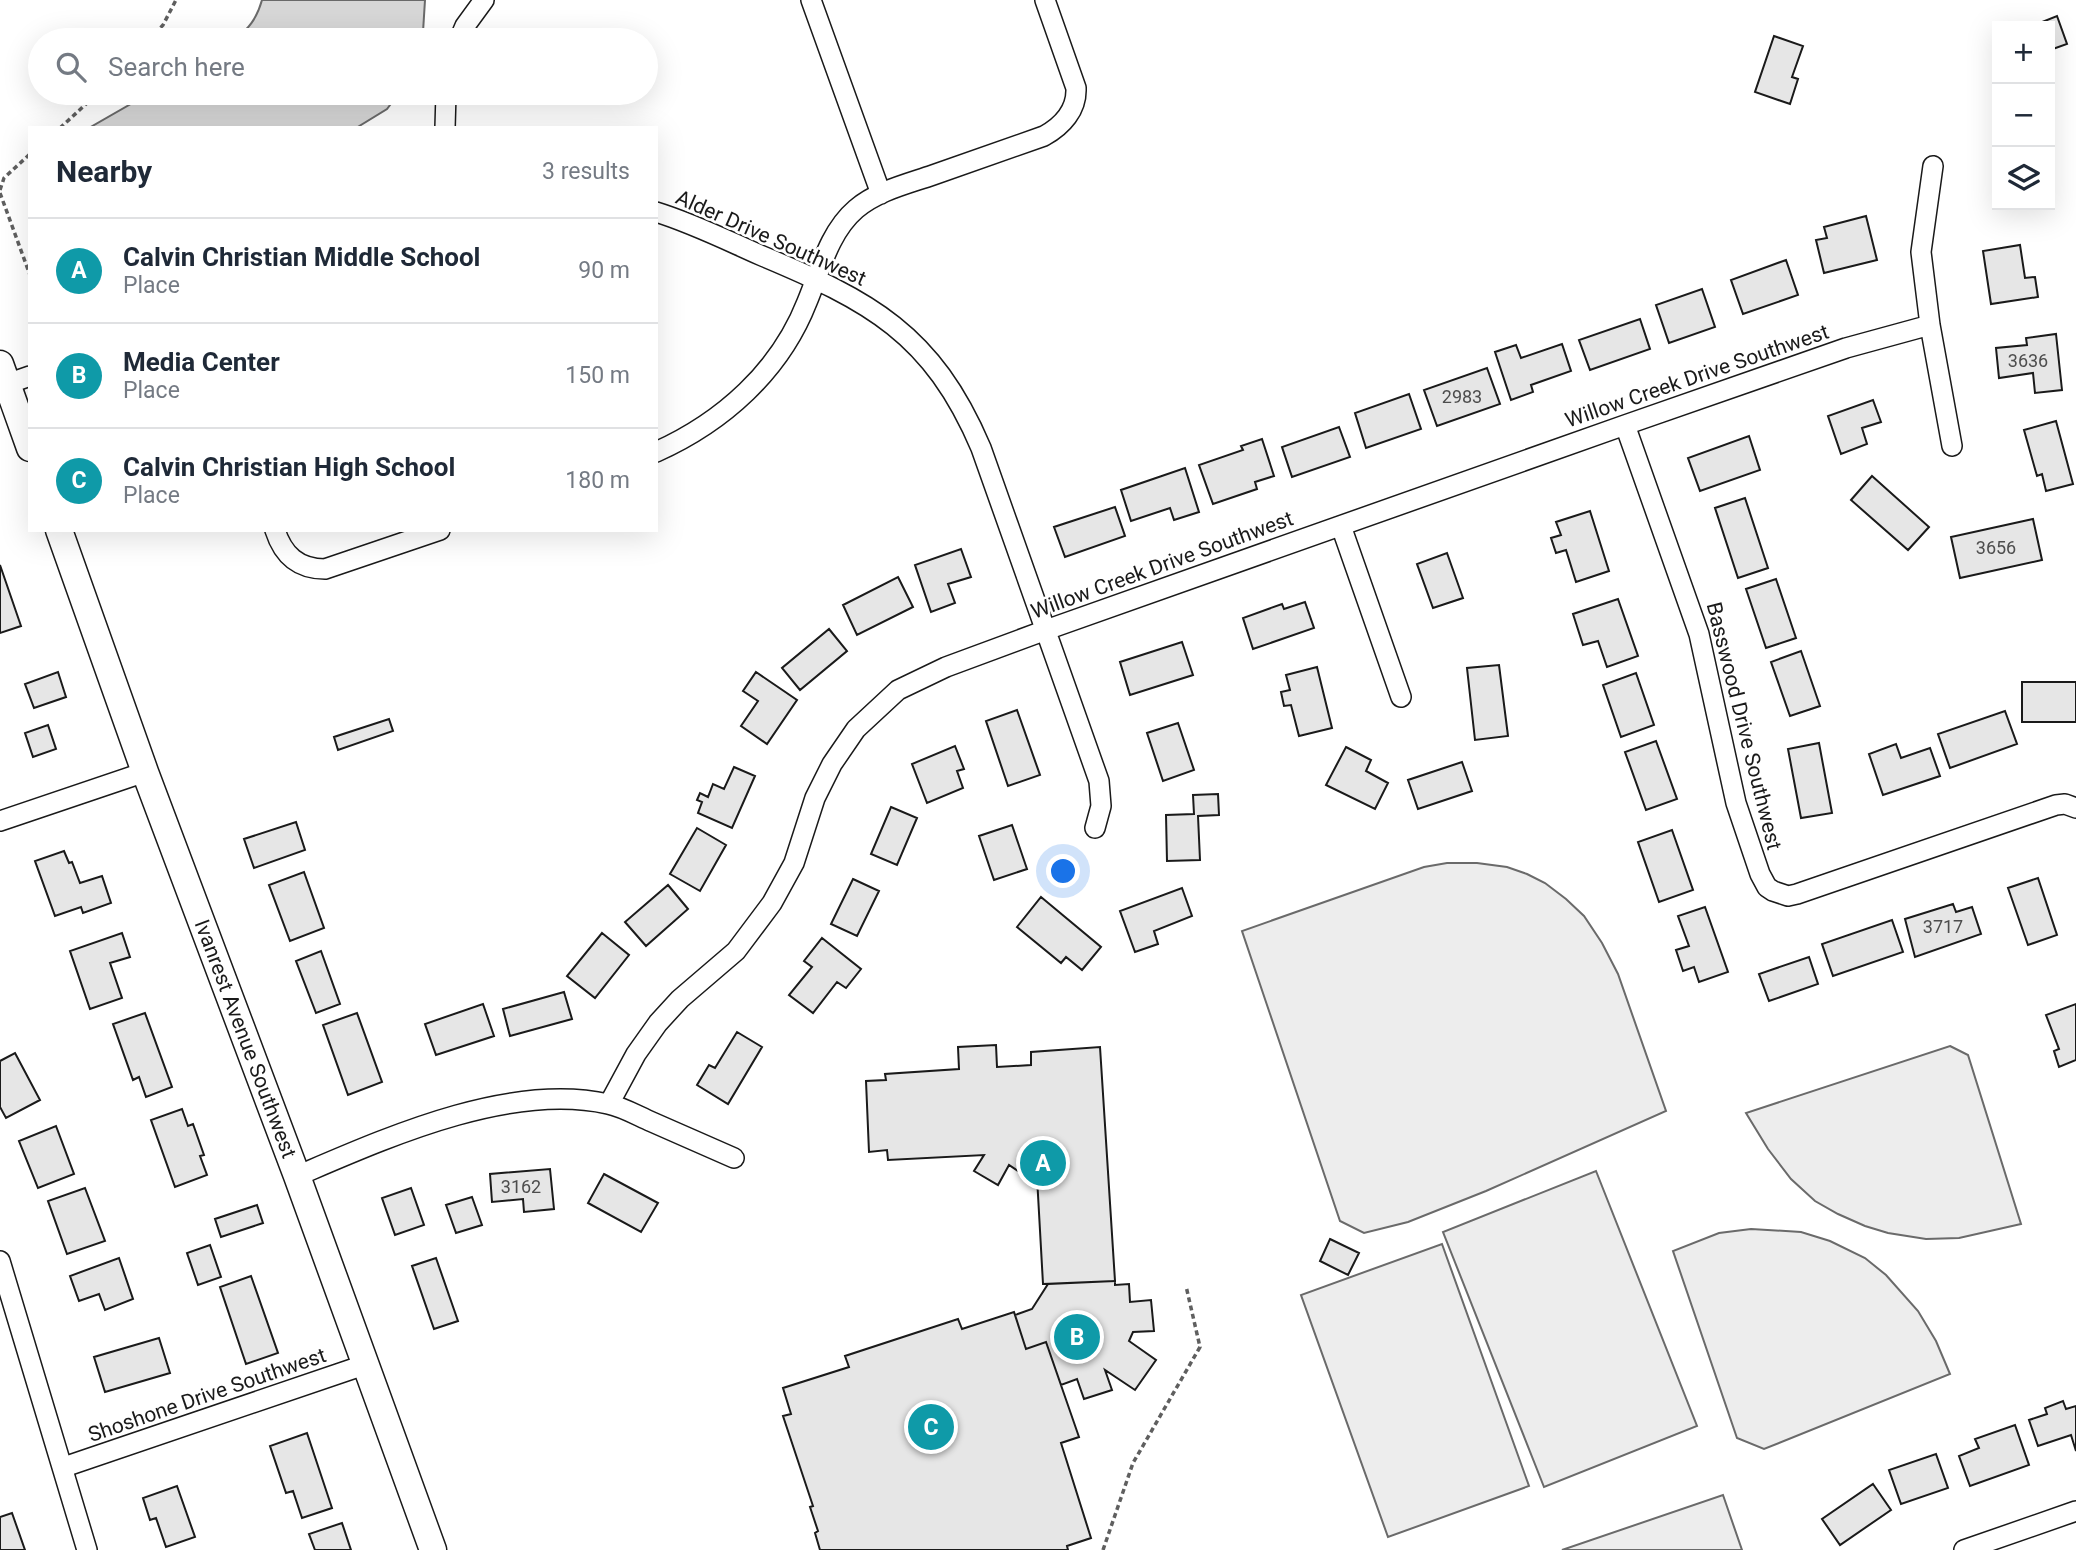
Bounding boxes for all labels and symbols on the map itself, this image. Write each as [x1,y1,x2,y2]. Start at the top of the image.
street label: Alder Drive Southwest [672,185,870,291]
street label: Willow Creek Drive Southwest [1562,320,1832,432]
house number: 3636 [2008,350,2048,371]
house number: 2983 [1442,386,1482,407]
street label: Willow Creek Drive Southwest [1028,506,1296,624]
house number: 3656 [1976,537,2016,558]
street label: Basswood Drive Southwest [1702,600,1786,852]
your location [1046,854,1080,888]
street label: Ivanrest Avenue Southwest [190,916,301,1162]
house number: 3717 [1923,916,1963,937]
pin: A [1020,1137,1066,1189]
house number: 3162 [501,1176,541,1197]
pin: B [1054,1311,1100,1363]
street label: Shoshone Drive Southwest [85,1343,329,1447]
pin: C [908,1401,954,1453]

